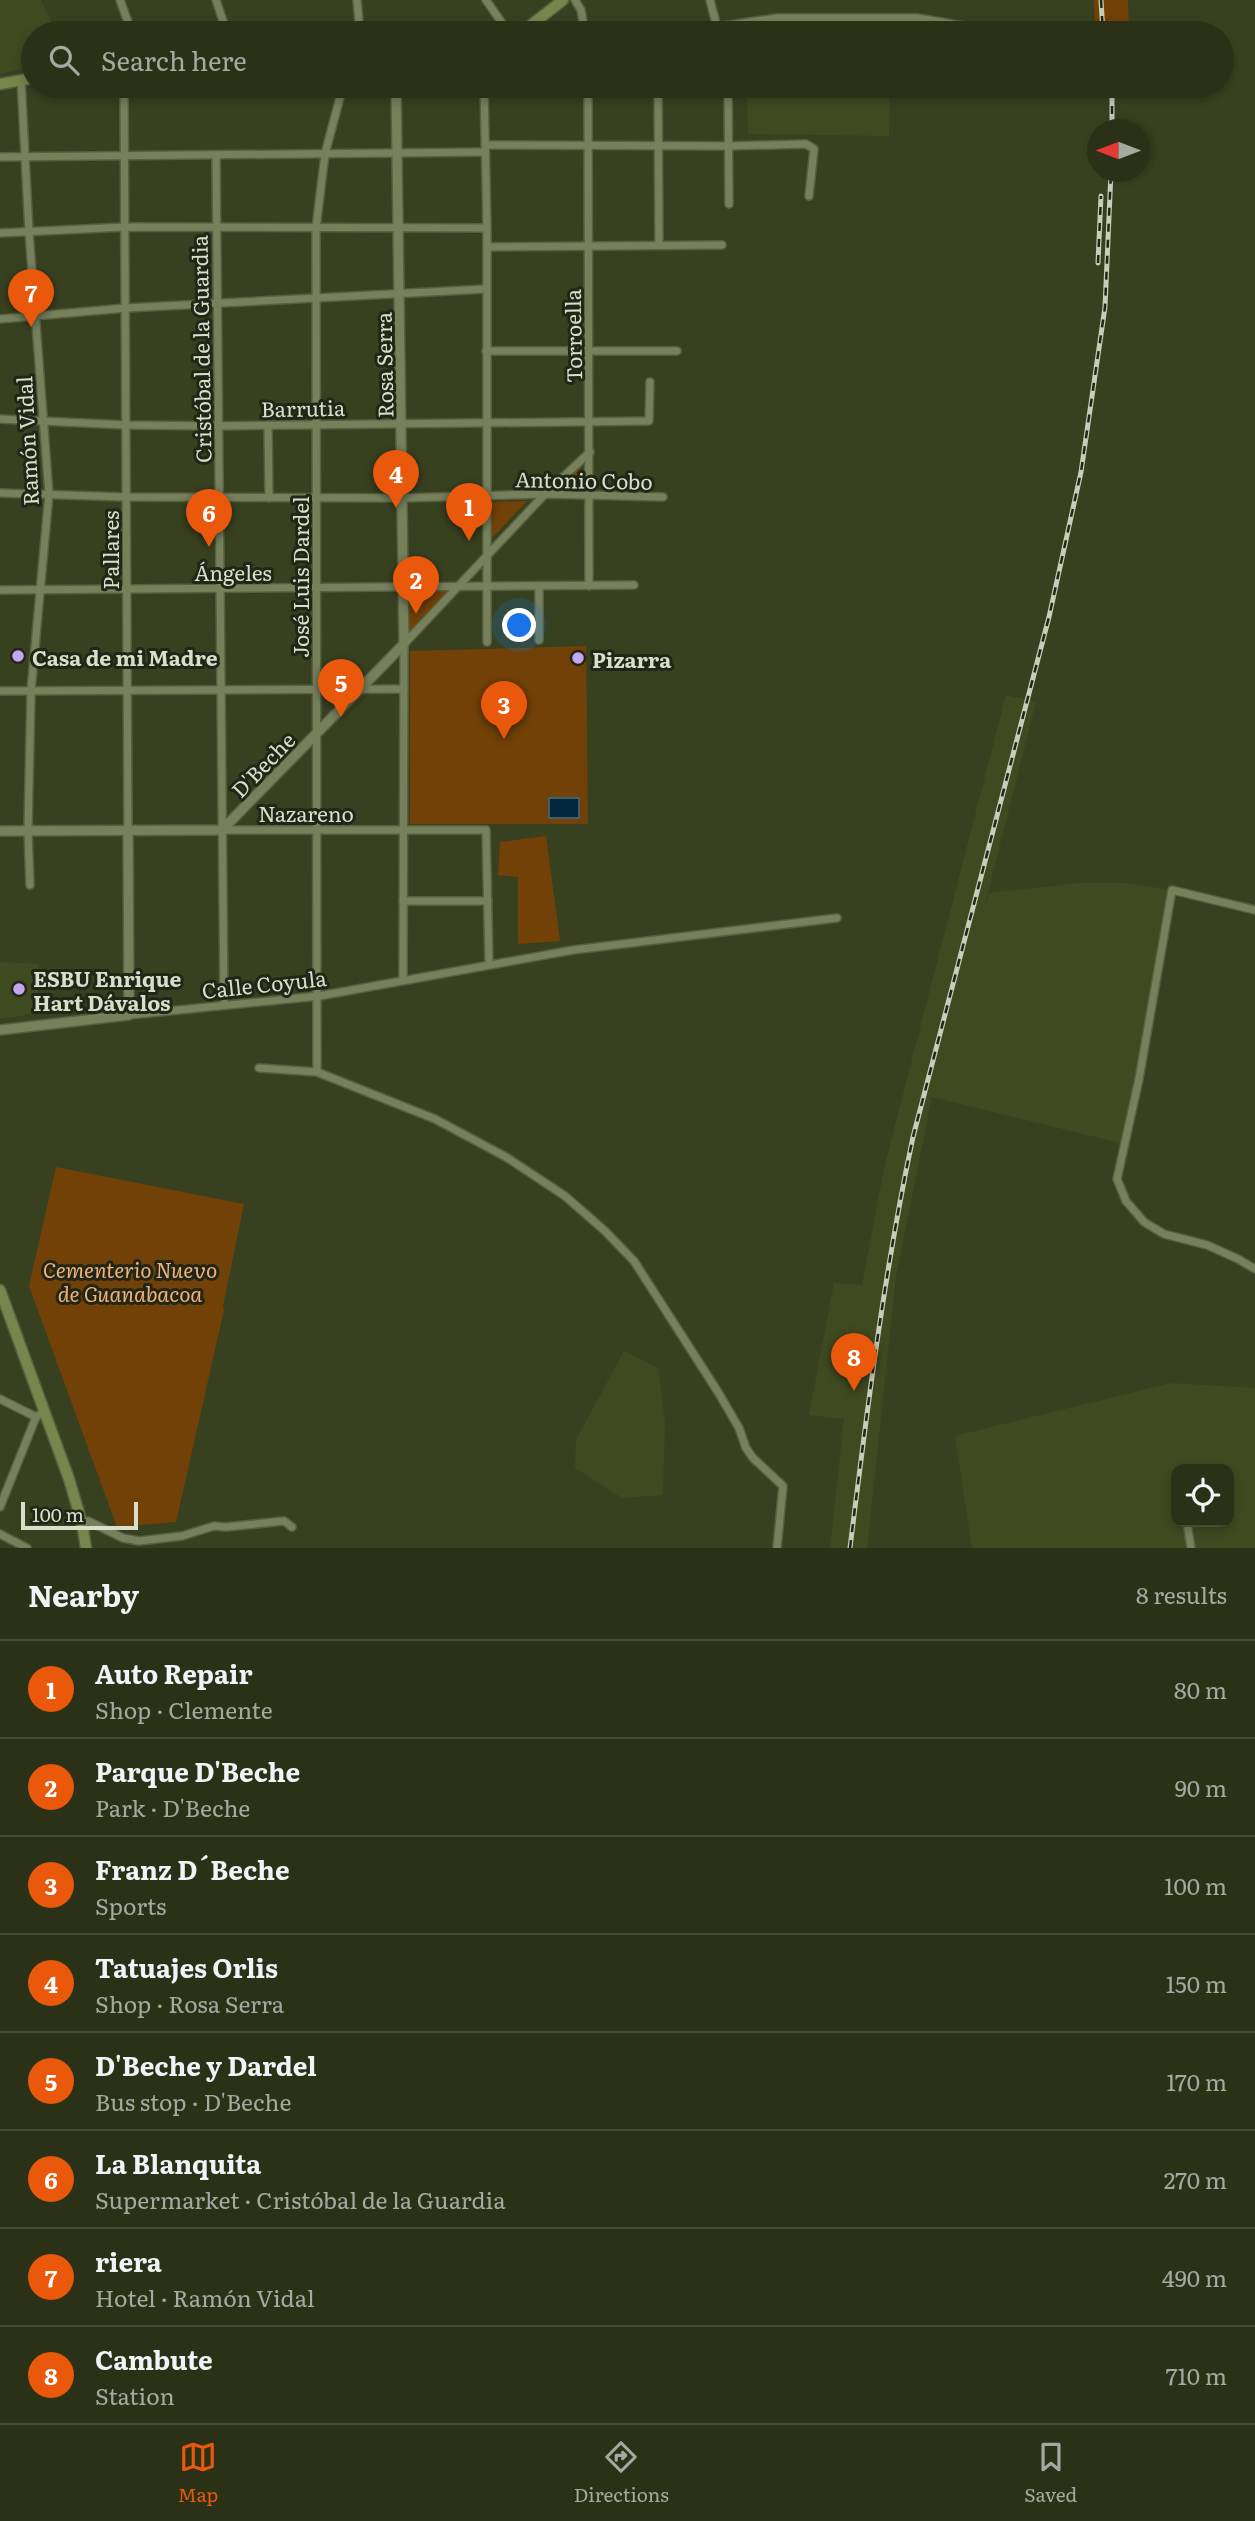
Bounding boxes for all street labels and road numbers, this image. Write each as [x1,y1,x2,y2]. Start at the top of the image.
street label: Cristóbal de la Guardia [183,234,217,463]
street label: Torroella [556,288,588,383]
street label: Rosa Serra [367,311,399,418]
street label: Ramón Vidal [7,375,45,507]
street label: Barrutia [261,391,346,423]
street label: Antonio Cobo [515,462,653,496]
street label: José Luis Dardel [284,496,315,658]
street label: Pallares [94,511,125,589]
street label: Ángeles [194,556,272,587]
street label: D'Beche [223,724,301,804]
street label: Nazareno [258,797,354,828]
street label: Calle Coyula [200,961,329,1005]

